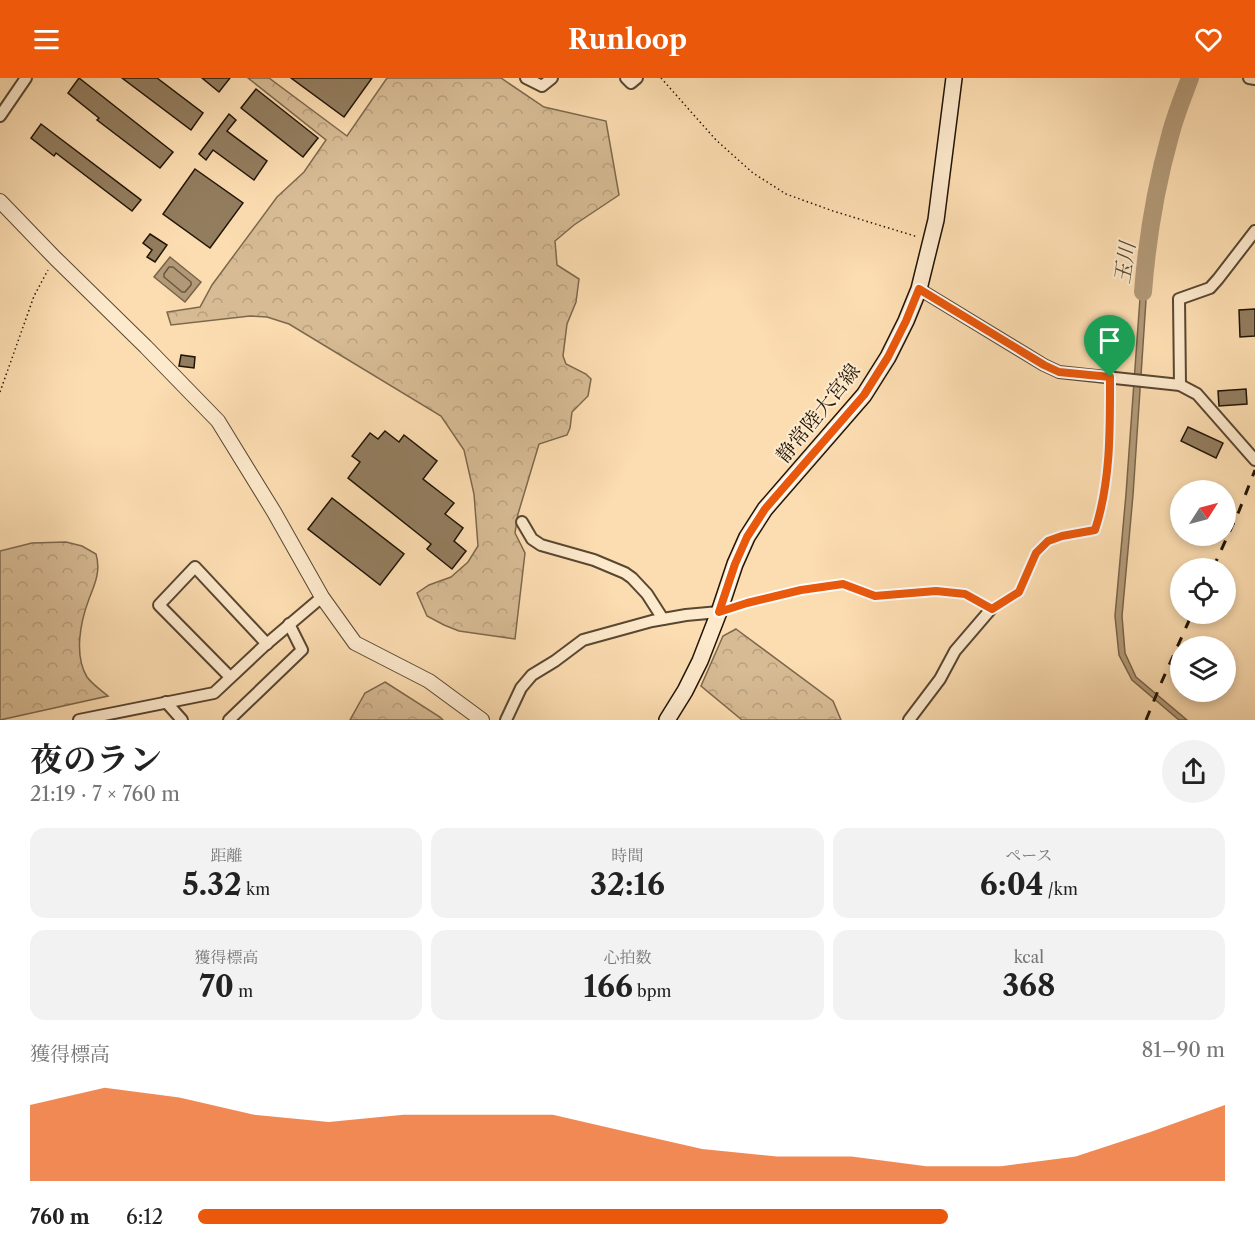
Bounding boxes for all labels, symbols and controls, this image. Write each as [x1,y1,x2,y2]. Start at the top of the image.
icon: menu [30,23,63,56]
text: Runloop [568,23,687,56]
icon: heart [1192,23,1225,56]
water label: 玉川 [1109,238,1140,285]
pin [1084,315,1135,377]
icon: arrive [1093,324,1126,357]
street label: 静常陸大宮線 [771,359,865,467]
north arrow [1170,480,1236,546]
map controls [1170,480,1236,702]
button: locate [1170,558,1236,624]
button: layers [1170,636,1236,702]
text: 夜のラン [30,739,162,780]
button: share [1162,740,1225,803]
text: 21:19 · 7 × 760 m [30,782,180,806]
text: 距離 [210,845,242,865]
text: 時間 [611,845,644,865]
text: ペース [1005,845,1052,865]
text: 5.32 [182,866,242,903]
text: 32:16 [590,866,665,903]
text: 6:04 [980,866,1044,903]
text: km [242,879,270,899]
text: /km [1044,879,1078,899]
text: 獲得標高 [194,947,258,967]
text: 心拍数 [603,947,652,967]
text: kcal [1014,947,1044,967]
text: 368 [1002,967,1056,1004]
text: 70 [199,968,234,1005]
text: 166 [583,968,633,1005]
text: m [234,981,253,1001]
text: bpm [633,981,672,1001]
text: 81–90 m [1142,1038,1225,1062]
text: 獲得標高 [30,1042,110,1066]
text: 760 m [30,1205,90,1229]
text: 6:12 [126,1205,163,1229]

